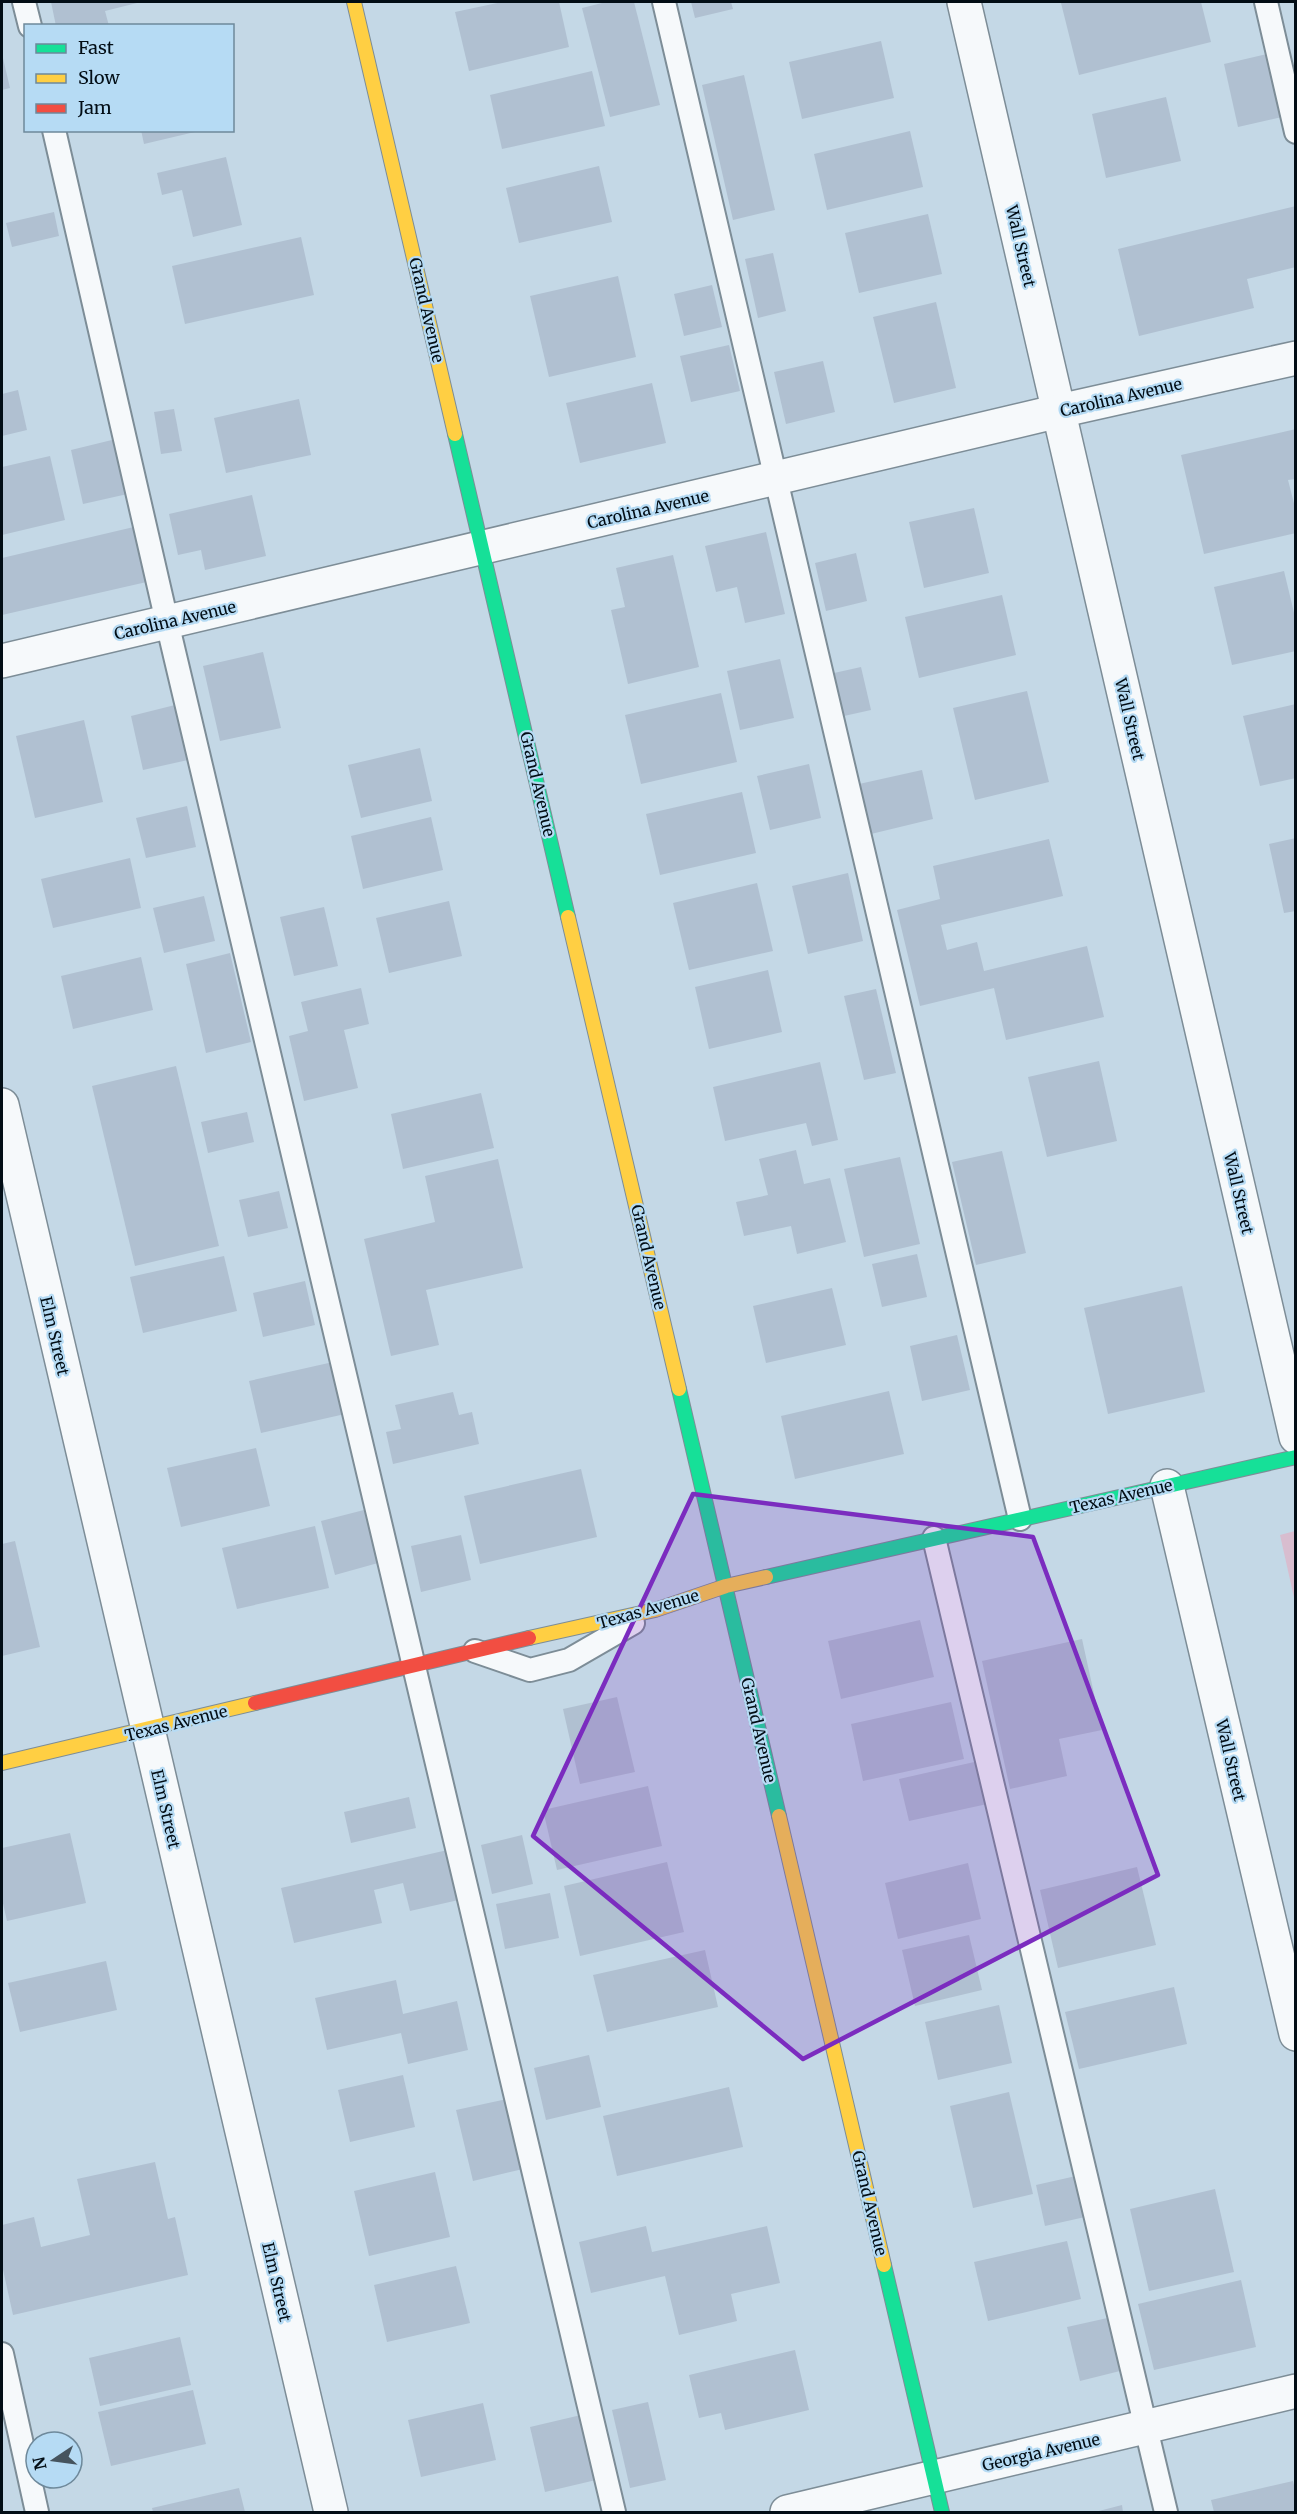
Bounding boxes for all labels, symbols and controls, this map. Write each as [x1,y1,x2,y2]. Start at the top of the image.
legend [24,24,234,132]
text: Fast [78,36,114,59]
text: Slow [78,66,121,89]
text: Jam [77,96,112,119]
street label: Wall Street [1002,202,1040,290]
street label: Grand Avenue [405,256,449,364]
street label: Carolina Avenue [1058,373,1184,421]
street label: Carolina Avenue [585,485,711,533]
street label: Carolina Avenue [112,596,238,644]
street label: Wall Street [1111,675,1149,763]
street label: Grand Avenue [516,730,560,838]
street label: Wall Street [1220,1149,1258,1237]
street label: Grand Avenue [627,1203,671,1311]
street label: Elm Street [36,1294,74,1378]
street label: Texas Avenue [1068,1474,1174,1518]
street label: Texas Avenue [595,1585,701,1633]
street label: Grand Avenue [737,1676,781,1784]
street label: Texas Avenue [123,1701,229,1745]
street label: Wall Street [1212,1716,1250,1804]
street label: Elm Street [147,1767,185,1851]
street label: Grand Avenue [848,2149,892,2257]
street label: Elm Street [258,2240,296,2324]
street label: Georgia Avenue [980,2429,1102,2475]
north arrow [24,2430,84,2490]
text: N [28,2455,51,2472]

